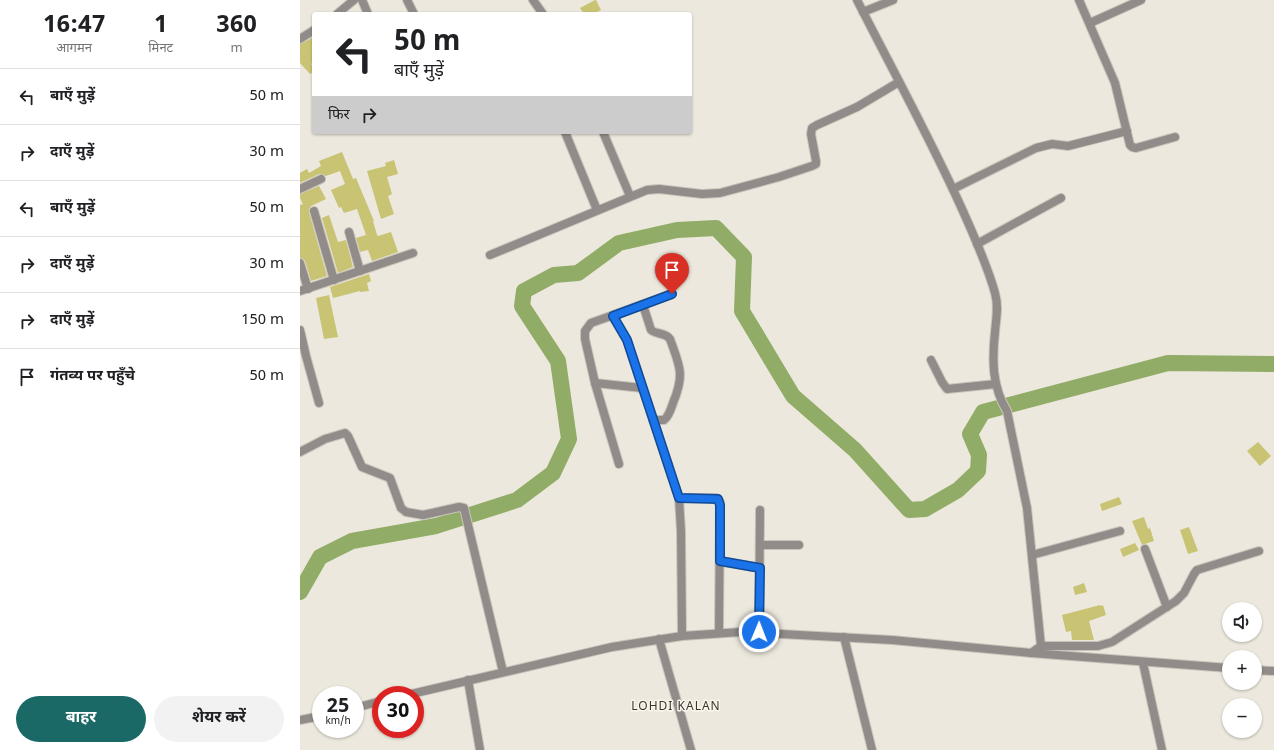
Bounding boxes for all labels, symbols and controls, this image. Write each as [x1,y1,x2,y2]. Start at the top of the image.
text: 16:47 [43,10,105,42]
text: 1 [154,10,168,42]
text: 360 [216,10,257,42]
text: 50 m [394,25,460,61]
icon: left [328,28,380,80]
text: आगमन [56,40,92,57]
text: मिनट [148,40,173,57]
text: m [230,40,243,57]
text: बाएँ मुड़ें [394,60,444,83]
icon: left [16,86,38,108]
text: बाएँ मुड़ें [50,87,95,106]
text: 50 m [250,87,284,106]
icon: right [358,104,380,126]
text: फिर [328,106,350,125]
icon: right [16,142,38,164]
text: दाएँ मुड़ें [50,143,94,162]
text: 30 m [250,143,284,162]
icon: left [16,198,38,220]
text: बाएँ मुड़ें [50,199,95,218]
text: 50 m [250,199,284,218]
pin [655,253,689,294]
icon: right [16,254,38,276]
text: दाएँ मुड़ें [50,255,94,274]
text: 30 m [250,255,284,274]
icon: arrive [661,259,683,281]
icon: right [16,310,38,332]
text: दाएँ मुड़ें [50,311,94,330]
text: 150 m [241,311,284,330]
icon: arrive [16,366,38,388]
text: गंतव्य पर पहुँचे [50,367,135,386]
text: 50 m [250,367,284,386]
map controls [1222,602,1262,738]
button: sound [1222,602,1262,642]
position arrow [738,611,780,653]
button: + [1222,650,1262,690]
speed limit sign: 30 [372,686,424,738]
text: 25 [327,694,349,720]
button: बाहर [16,696,146,742]
button: शेयर करें [154,696,284,742]
button: − [1222,698,1262,738]
district label: LOHDI KALAN [631,699,721,715]
text: km/h [325,715,351,728]

